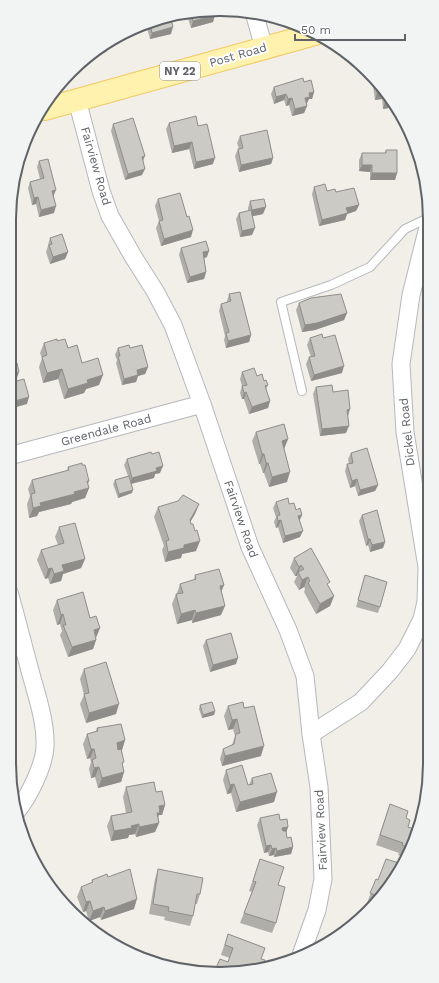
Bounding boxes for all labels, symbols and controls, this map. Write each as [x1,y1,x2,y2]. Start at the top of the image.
scale bar [295,16,405,42]
text: 50 m [301,23,331,37]
street label: Post Road [208,40,268,70]
road number: NY 22 [160,62,200,80]
street label: Fairview Road [78,125,114,207]
street label: Dickel Road [396,397,418,467]
street label: Greendale Road [59,411,153,449]
street label: Fairview Road [221,478,261,560]
street label: Fairview Road [312,789,330,871]

